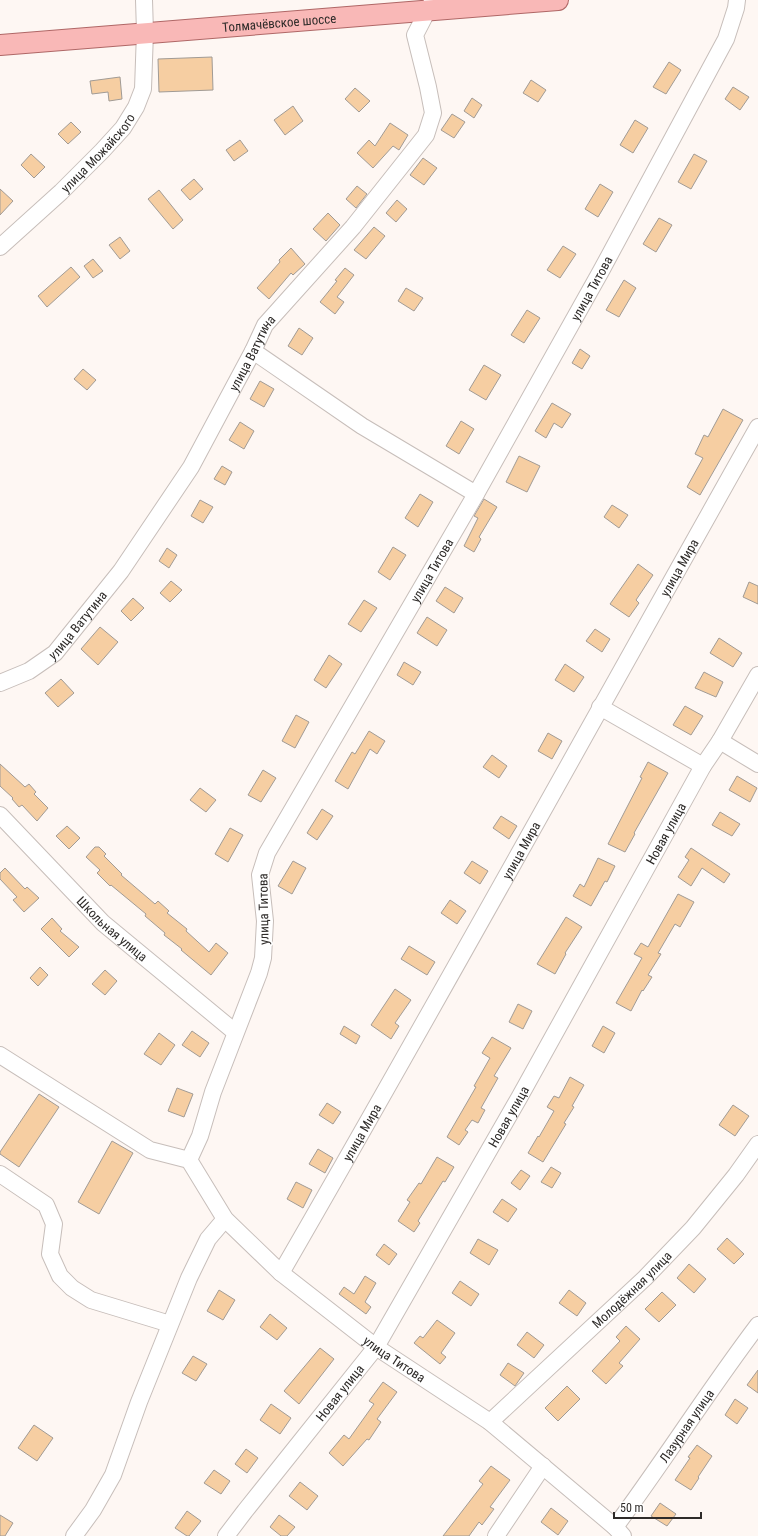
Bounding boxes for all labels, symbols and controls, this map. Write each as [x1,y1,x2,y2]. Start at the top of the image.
street label: Толмачёвское шоссе [222,11,337,35]
street label: улица Можайского [58,111,138,196]
street label: улица Титова [568,254,616,323]
street label: улица Ватутина [226,312,278,394]
street label: улица Титова [408,536,457,605]
street label: улица Мира [657,536,702,599]
street label: улица Ватутина [46,588,110,663]
street label: Новая улица [643,800,689,867]
street label: улица Мира [499,819,543,882]
street label: улица Титова [255,873,272,945]
street label: Школьная улица [74,894,150,965]
street label: Новая улица [485,1084,532,1150]
street label: улица Мира [340,1101,384,1164]
street label: Молодёжная улица [589,1248,675,1331]
street label: улица Титова [360,1333,428,1385]
street label: Новая улица [313,1362,367,1424]
street label: Лазурная улица [656,1386,717,1465]
scale bar [614,1494,701,1520]
text: 50 m [620,1501,644,1515]

